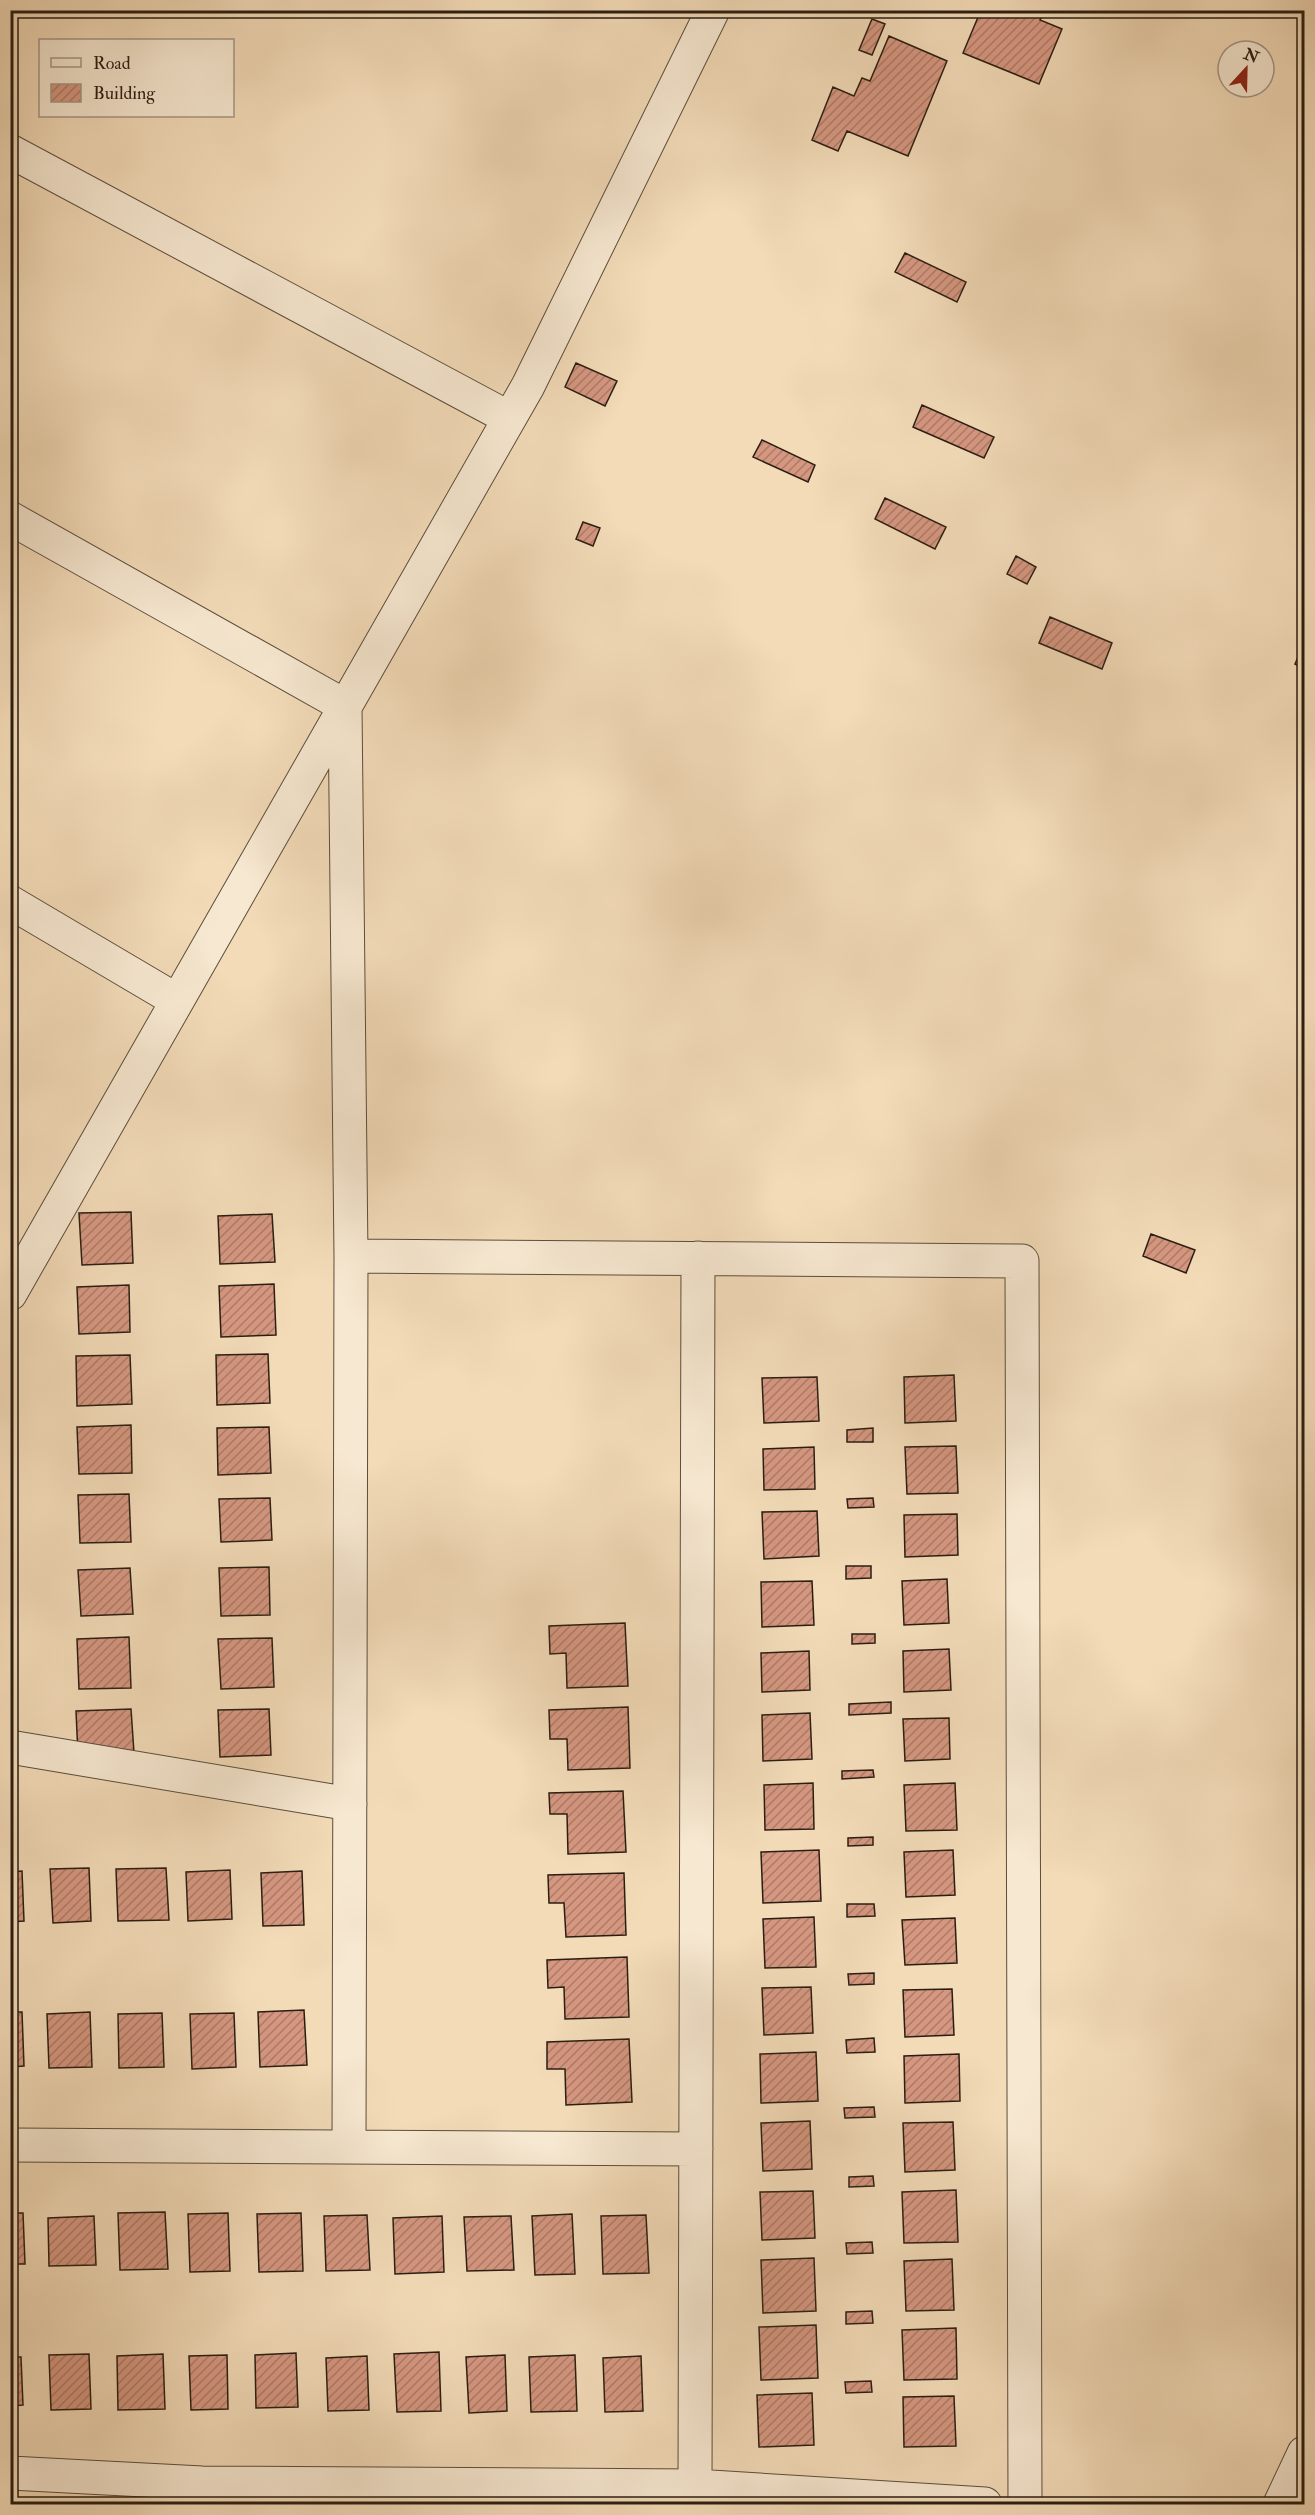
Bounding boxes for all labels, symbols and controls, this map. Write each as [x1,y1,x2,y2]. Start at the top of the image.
legend [39,39,234,117]
north arrow [1216,39,1276,99]
text: N [1240,44,1262,68]
text: Road [93,52,131,75]
text: Building [93,82,156,105]

